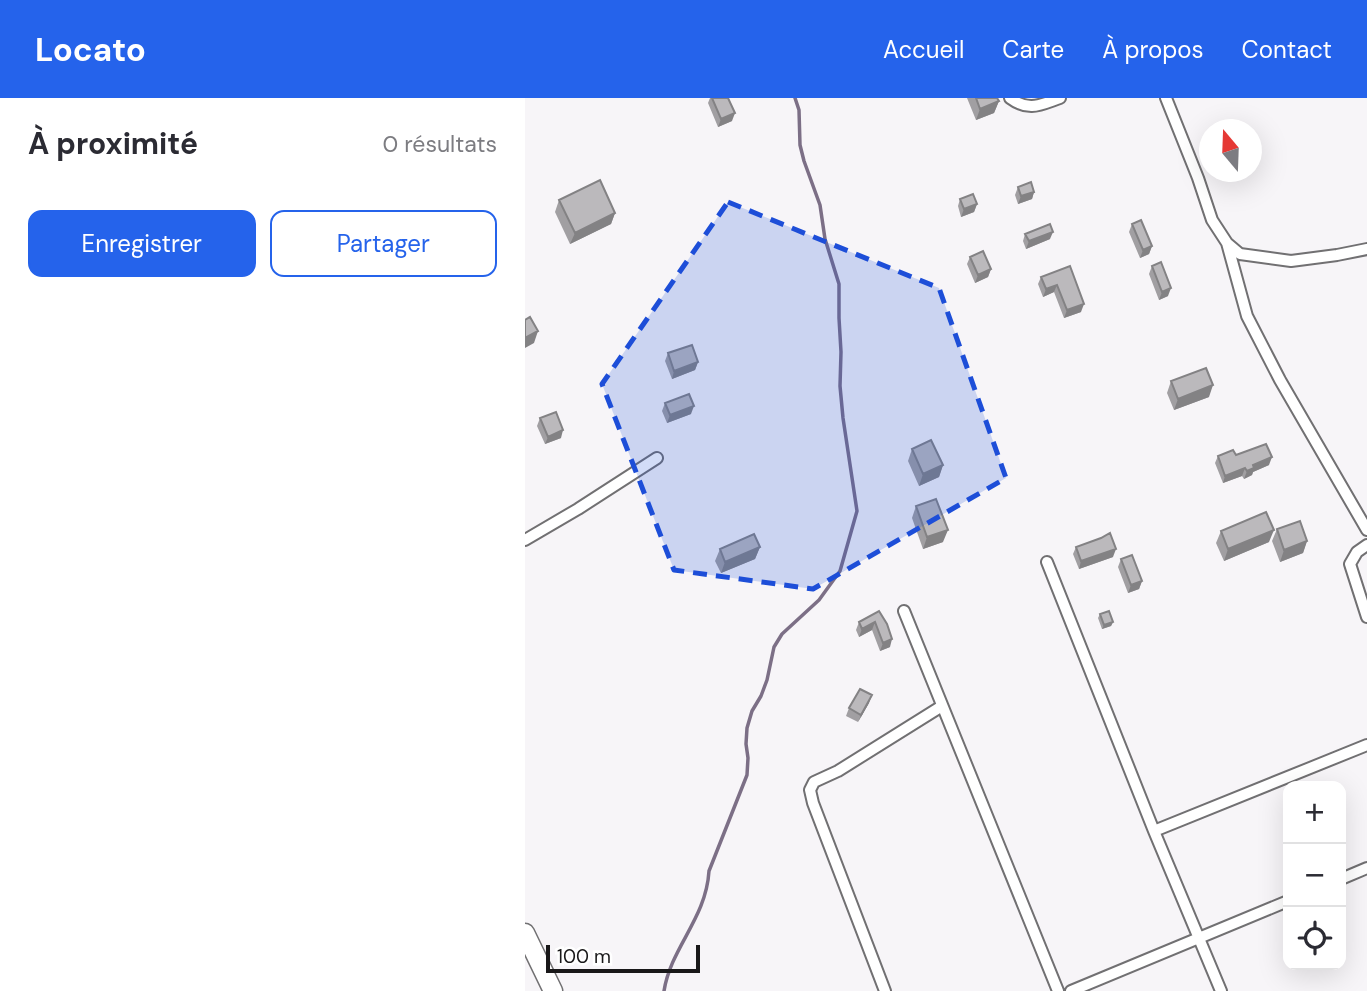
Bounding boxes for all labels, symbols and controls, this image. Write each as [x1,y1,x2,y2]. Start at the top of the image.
text: Locato [35,28,146,71]
text: Accueil [883,34,964,65]
text: Carte [1002,34,1064,65]
text: À propos [1102,34,1204,65]
text: Contact [1242,34,1332,65]
north arrow [1199,119,1262,182]
text: À proximité [28,124,198,163]
text: 0 résultats [382,129,497,159]
button: Enregistrer [28,210,256,277]
button: Partager [270,210,497,277]
map controls [1283,781,1346,970]
button: + [1283,781,1346,844]
button: − [1283,844,1346,907]
button: locate [1283,907,1346,970]
scale bar [546,942,700,974]
text: 100 m [557,944,611,969]

